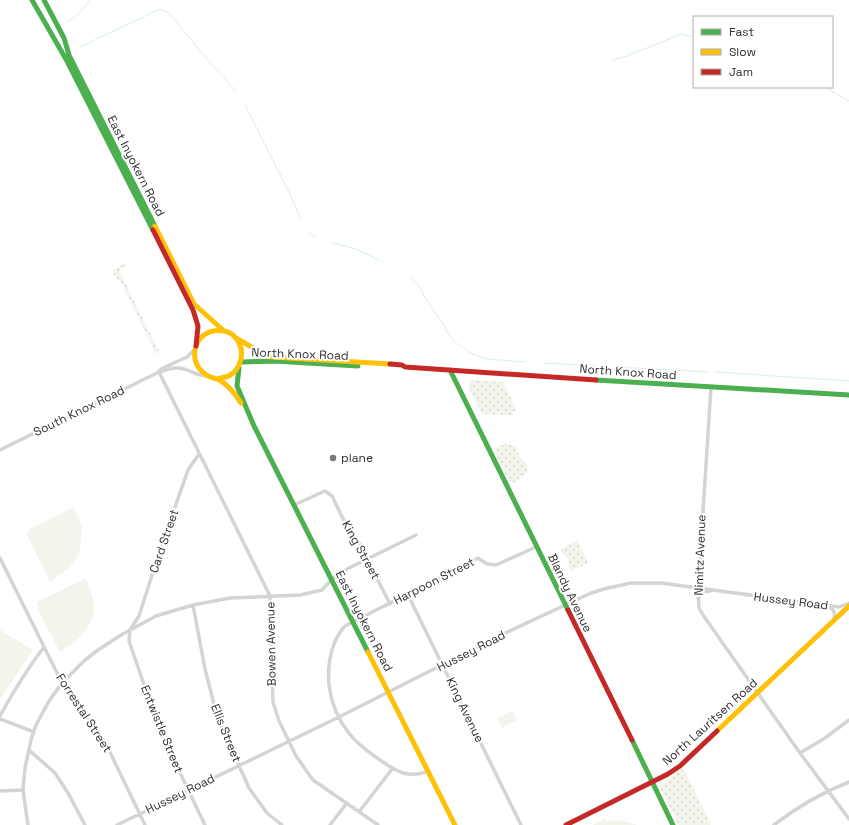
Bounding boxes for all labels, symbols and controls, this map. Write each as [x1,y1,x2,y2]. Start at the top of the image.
legend [693,16,833,88]
text: Fast [729,24,754,40]
text: Slow [729,44,756,60]
text: Jam [729,64,753,80]
street label: East Inyokern Road [104,113,168,219]
street label: North Knox Road [251,344,349,364]
street label: North Knox Road [579,361,677,383]
street label: South Knox Road [31,382,127,440]
place label: plane [341,450,373,466]
marker: plane [328,453,338,463]
street label: Card Street [146,507,182,575]
street label: Nimitz Avenue [691,514,709,596]
street label: King Street [338,518,384,582]
street label: Blandy Avenue [544,551,596,635]
street label: Harpoon Street [391,554,477,608]
street label: East Inyokern Road [332,568,396,674]
street label: Hussey Road [753,588,829,614]
street label: Bowen Avenue [262,602,280,686]
street label: Hussey Road [434,627,508,675]
street label: Forrestal Street [53,670,115,756]
street label: King Avenue [442,675,488,745]
street label: North Lauritsen Road [659,675,761,769]
street label: Entwistle Street [137,683,187,775]
street label: Ellis Street [207,701,245,765]
street label: Hussey Road [143,770,217,818]

